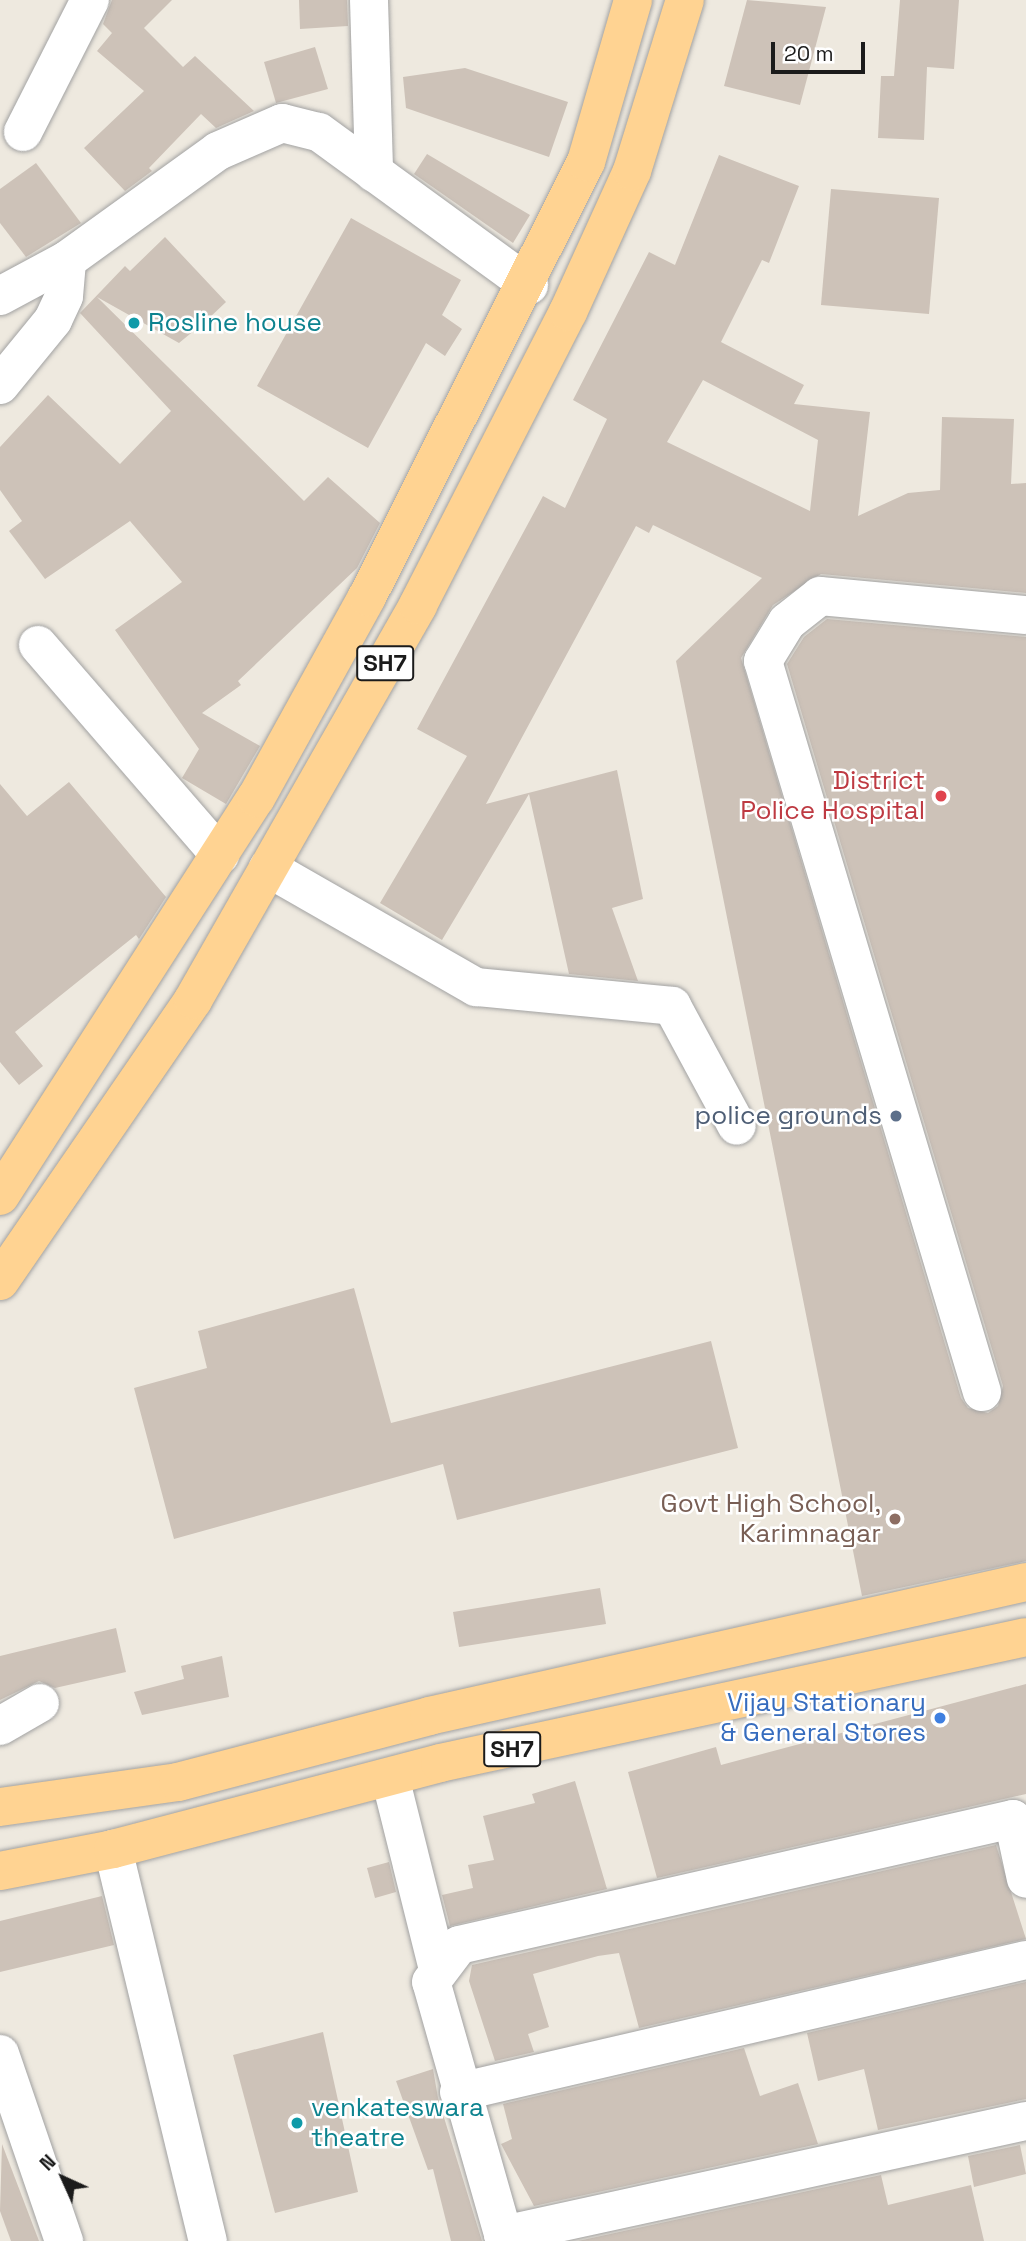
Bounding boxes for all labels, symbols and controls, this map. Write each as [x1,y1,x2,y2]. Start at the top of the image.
scale bar [774,28,869,72]
text: 20 m [784,40,834,67]
place label: Rosline house [148,307,322,339]
marker: Rosline house [126,315,142,331]
road number: SH7 [355,642,415,684]
place label: District Police Hospital [740,765,925,826]
marker: District Police Hospital [931,786,951,806]
place label: police grounds [694,1100,882,1132]
marker: police grounds [888,1108,904,1124]
place label: Govt High School, Karimnagar [660,1488,881,1550]
marker: Govt High School, Karimnagar [887,1511,903,1527]
place label: Vijay Stationary & General Stores [720,1687,926,1748]
marker: Vijay Stationary & General Stores [932,1710,948,1726]
road number: SH7 [482,1728,542,1770]
place label: venkateswara theatre [311,2092,484,2154]
marker: venkateswara theatre [289,2115,305,2131]
north arrow [28,2143,98,2213]
text: N [34,2149,61,2176]

